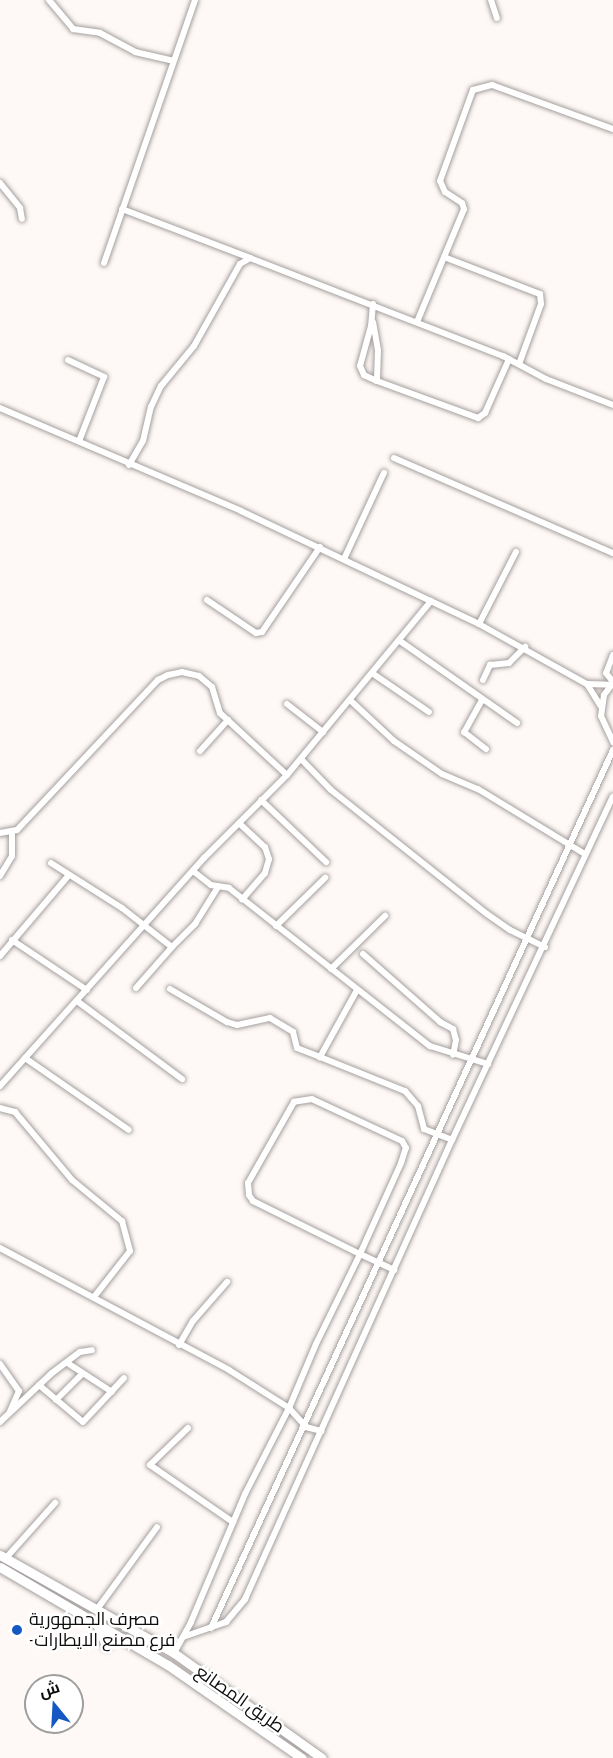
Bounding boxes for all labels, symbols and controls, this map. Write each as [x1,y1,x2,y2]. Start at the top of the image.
place label: مصرف الجمهورية -فرع مصنع الايطارات [29,1609,176,1652]
marker: مصرف الجمهورية -فرع مصنع الايطارات [10,1623,24,1637]
street label: طريق المصانع [191,1660,289,1738]
north arrow [24,1674,84,1734]
text: ش [36,1676,62,1701]

